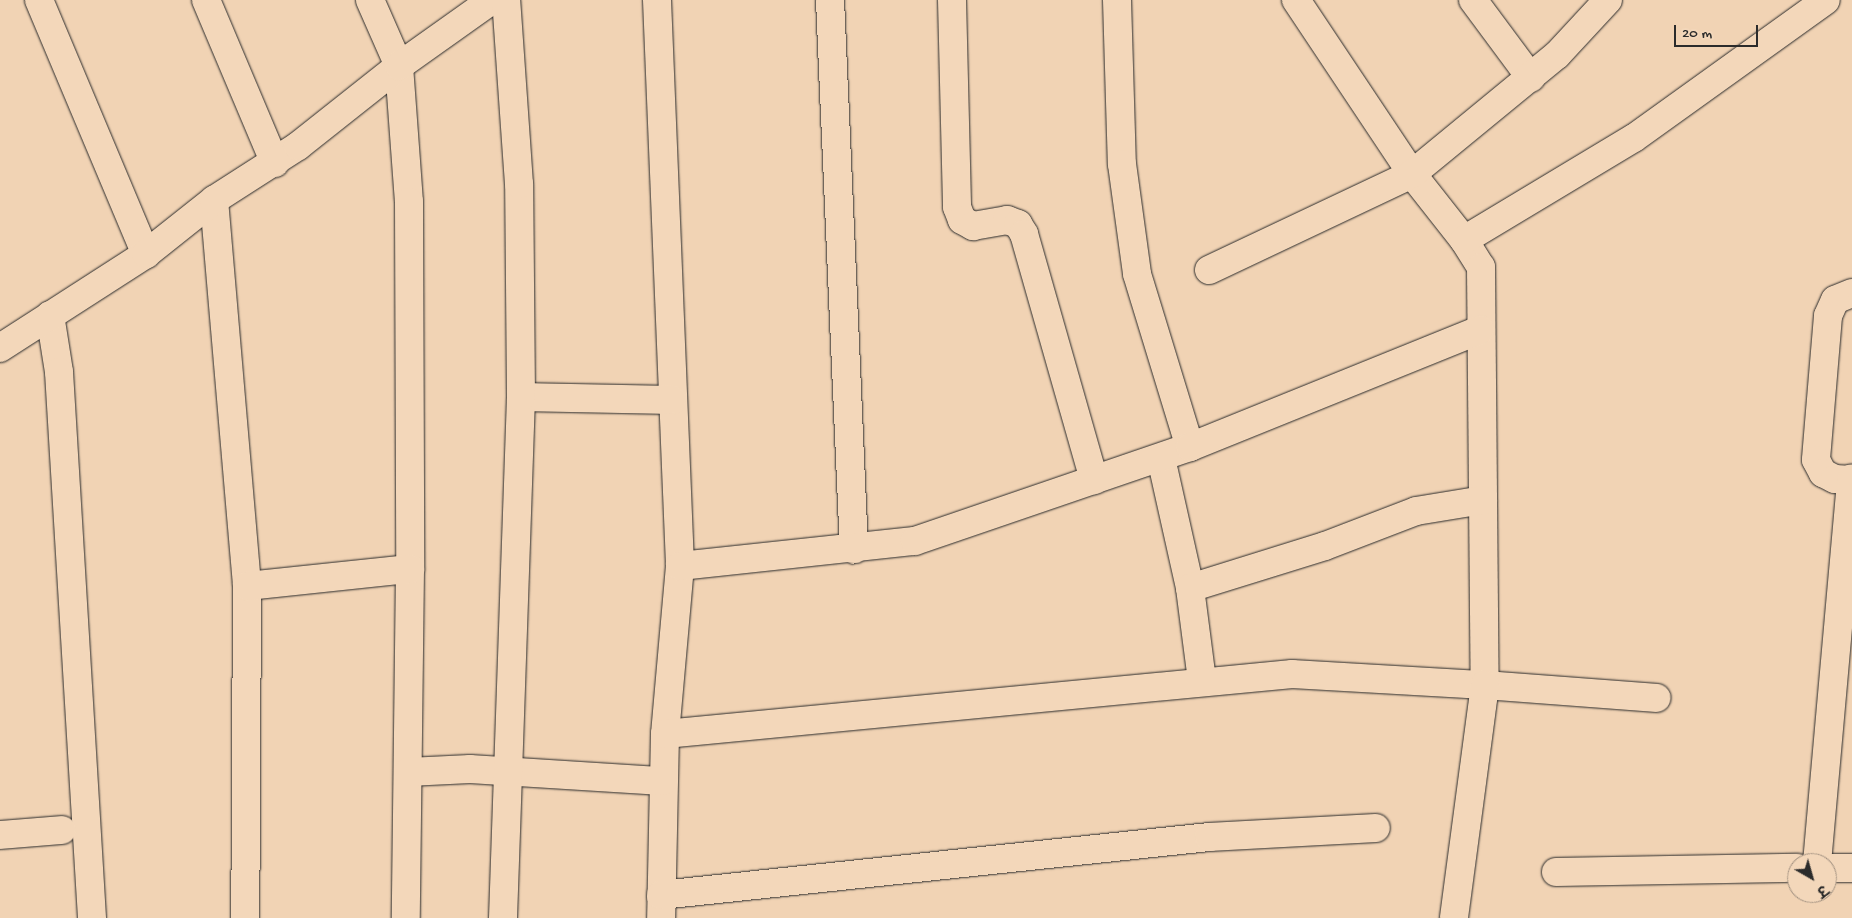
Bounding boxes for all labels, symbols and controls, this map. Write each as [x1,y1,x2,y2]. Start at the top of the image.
scale bar [1677,15,1761,47]
text: 20 m [1682,25,1712,43]
north arrow [1787,853,1837,903]
text: उ [1812,880,1830,899]

